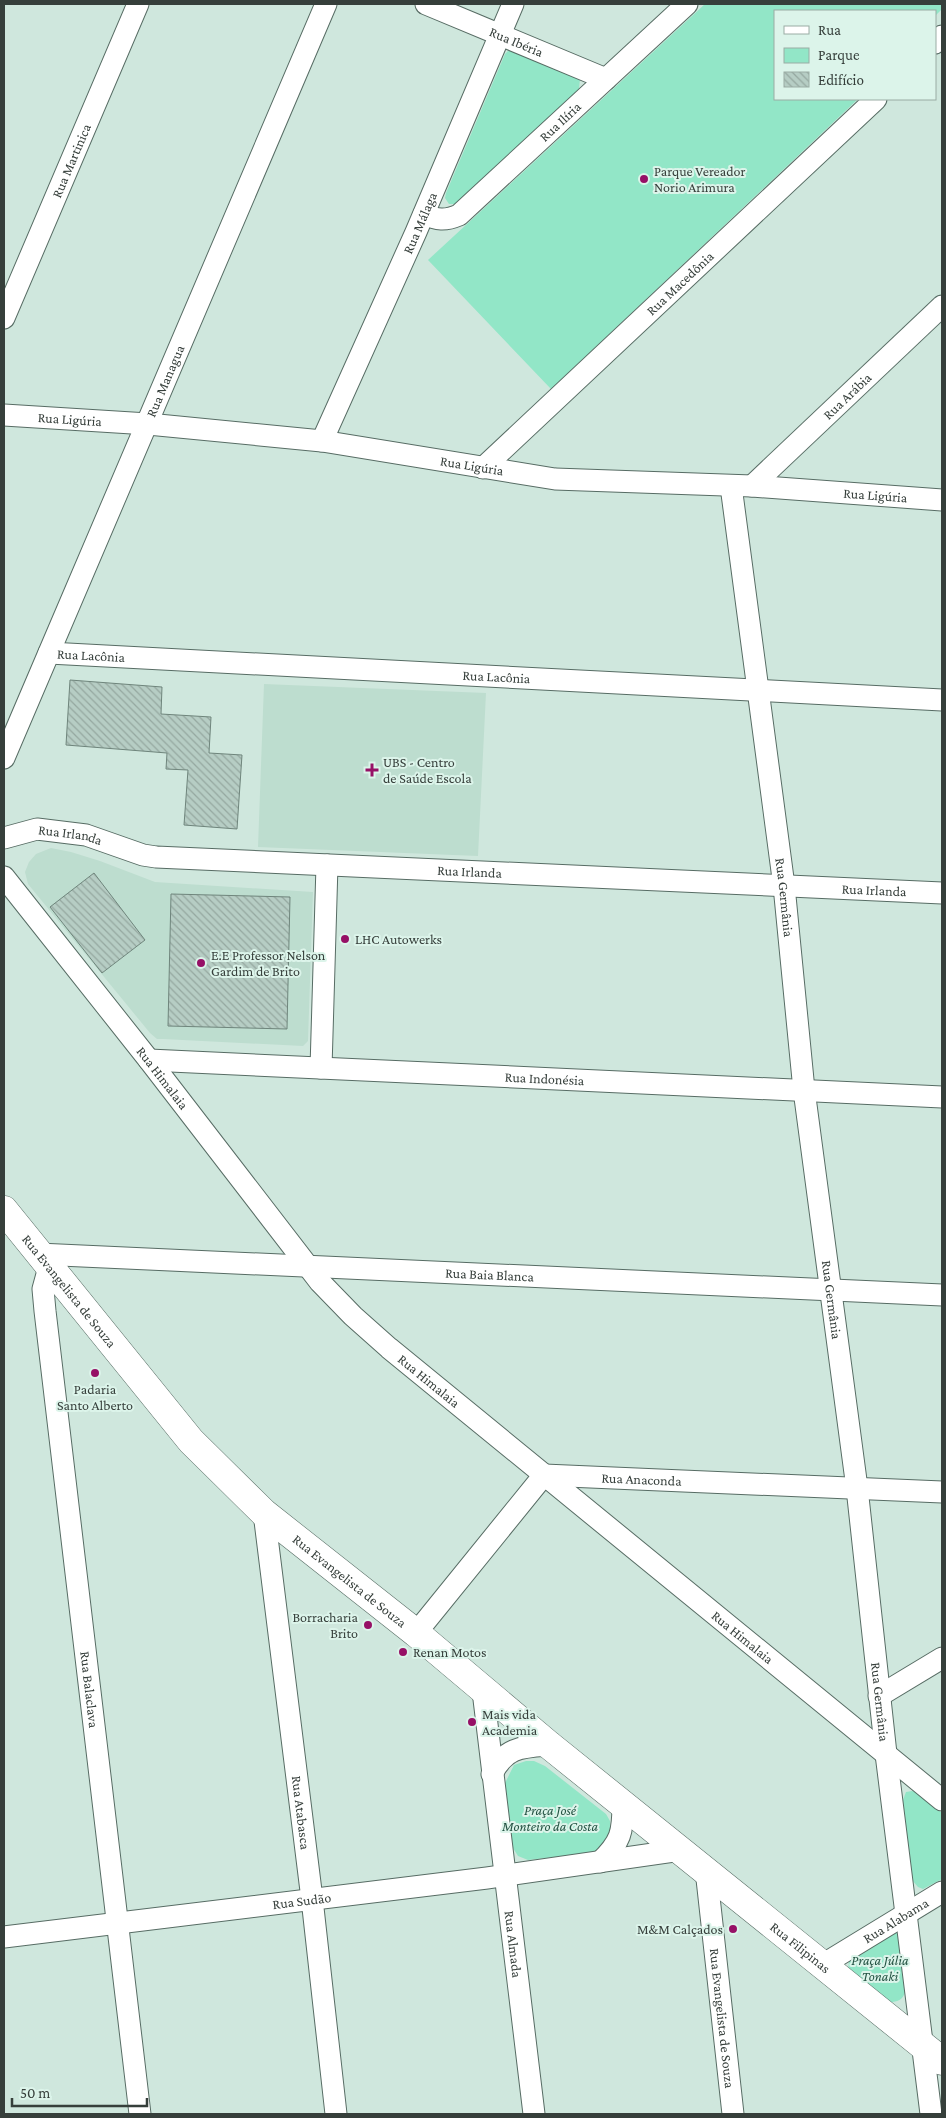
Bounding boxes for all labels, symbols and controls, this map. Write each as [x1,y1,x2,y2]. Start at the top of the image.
legend [774,10,936,100]
text: Rua [818,22,841,38]
street label: Rua Ibéria [487,23,546,60]
text: Parque [818,47,860,64]
text: Edifício [818,72,864,88]
street label: Rua Ilíria [536,98,585,145]
street label: Rua Martinica [48,121,94,200]
place label: Parque Vereador Norio Arimura [654,163,746,195]
marker: Parque Vereador Norio Arimura [638,173,650,185]
street label: Rua Málaga [399,189,440,256]
street label: Rua Macedônia [643,248,717,319]
street label: Rua Managua [143,342,188,419]
street label: Rua Arábia [820,369,875,423]
street label: Rua Ligúria [37,409,103,429]
street label: Rua Ligúria [439,452,505,479]
street label: Rua Ligúria [843,485,908,505]
street label: Rua Lacônia [57,645,126,665]
street label: Rua Lacônia [462,667,531,686]
place label: UBS - Centro de Saúde Escola [383,754,472,786]
marker: UBS - Centro de Saúde Escola [365,763,379,777]
street label: Rua Irlanda [37,821,105,848]
street label: Rua Germânia [772,857,797,938]
street label: Rua Irlanda [437,862,503,881]
street label: Rua Irlanda [841,880,907,899]
place label: LHC Autowerks [355,931,442,947]
marker: LHC Autowerks [339,933,351,945]
place label: E.E Professor Nelson Gardim de Brito [211,947,326,979]
marker: E.E Professor Nelson Gardim de Brito [195,957,207,969]
street label: Rua Himalaia [133,1043,192,1113]
street label: Rua Indonésia [504,1069,585,1088]
street label: Rua Evangelista de Souza [19,1231,120,1351]
street label: Rua Germânia [819,1259,845,1341]
street label: Rua Baia Blanca [445,1264,535,1285]
street label: Rua Himalaia [395,1351,464,1411]
marker: Padaria Santo Alberto [89,1367,101,1379]
place label: Padaria Santo Alberto [57,1381,133,1413]
street label: Rua Anaconda [601,1469,682,1489]
street label: Rua Evangelista de Souza [290,1531,410,1631]
street label: Rua Himalaia [709,1607,777,1667]
place label: Borracharia Brito [292,1609,359,1641]
marker: Borracharia Brito [362,1619,374,1631]
place label: Renan Motos [413,1644,486,1660]
marker: Renan Motos [397,1646,409,1658]
street label: Rua Balaclava [77,1650,102,1729]
street label: Rua Germânia [868,1661,893,1743]
place label: Mais vida Academia [482,1706,538,1738]
marker: Mais vida Academia [466,1716,478,1728]
street label: Rua Atabasca [289,1775,314,1851]
park label: Praça José Monteiro da Costa [501,1802,598,1834]
street label: Rua Sudão [272,1889,332,1912]
street label: Rua Alabama [860,1894,932,1946]
street label: Rua Almada [502,1910,526,1979]
street label: Rua Filipinas [767,1918,834,1976]
place label: M&M Calçados [637,1921,723,1937]
marker: M&M Calçados [727,1923,739,1935]
street label: Rua Evangelista de Souza [707,1947,738,2089]
park label: Praça Júlia Tonaki [851,1952,909,1984]
scale bar [12,2076,148,2108]
text: 50 m [20,2085,50,2101]

